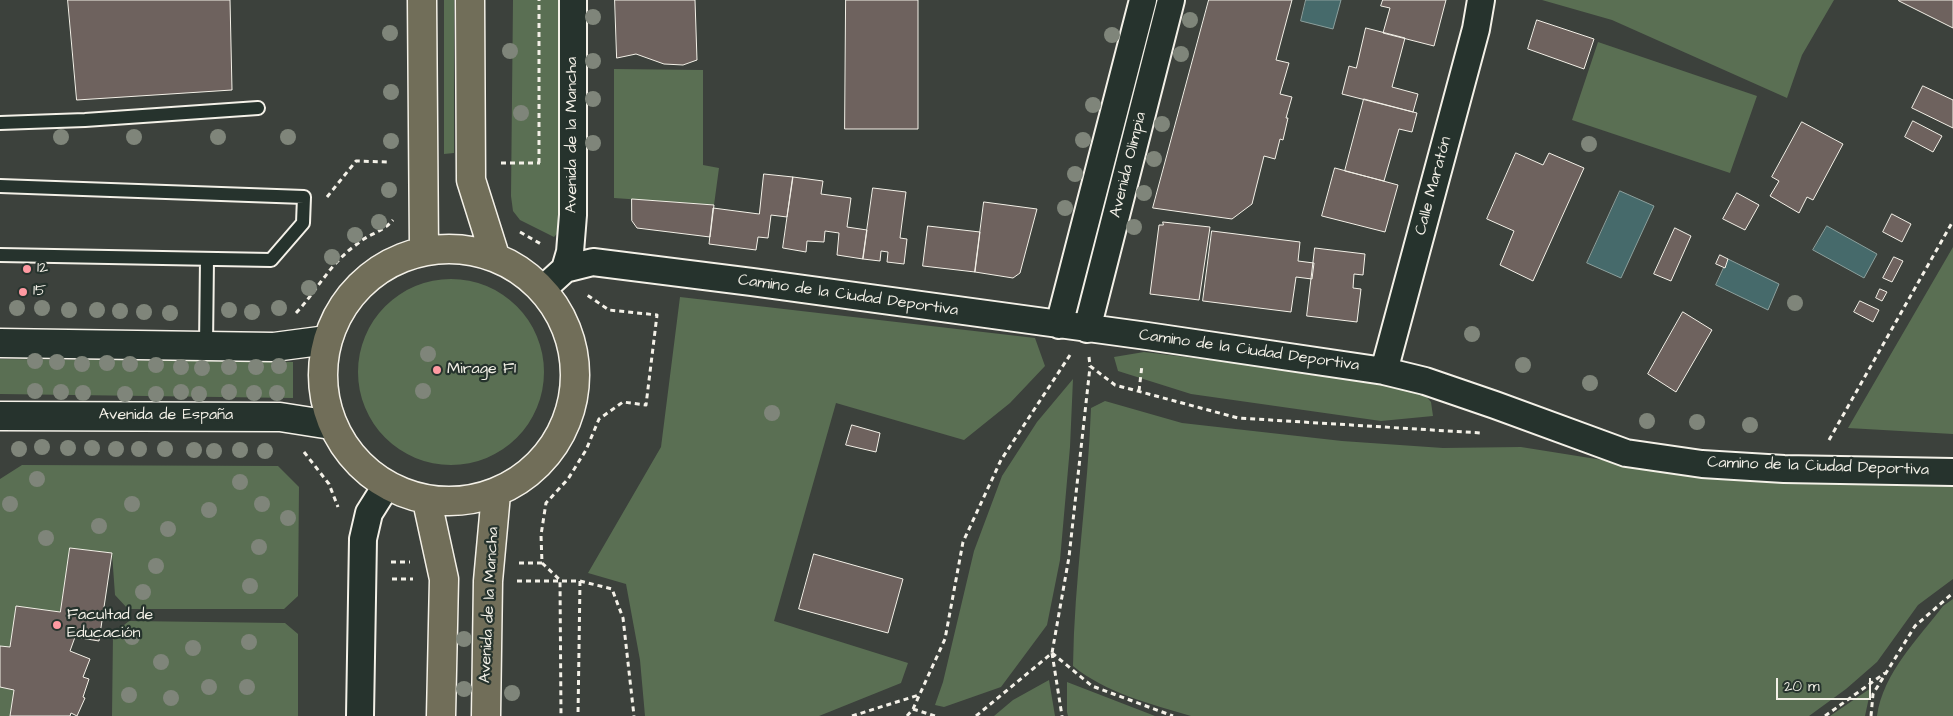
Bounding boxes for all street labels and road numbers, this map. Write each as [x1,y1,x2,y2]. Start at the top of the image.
street label: Avenida de la Mancha [563,57,583,213]
street label: Avenida Olimpia [1107,110,1151,220]
street label: Calle Maratón [1412,135,1456,237]
street label: Camino de la Ciudad Deportiva [737,271,959,321]
street label: Camino de la Ciudad Deportiva [1138,326,1360,376]
street label: Avenida de España [99,406,233,426]
street label: Camino de la Ciudad Deportiva [1707,454,1929,480]
street label: Avenida de la Mancha [476,526,504,684]

